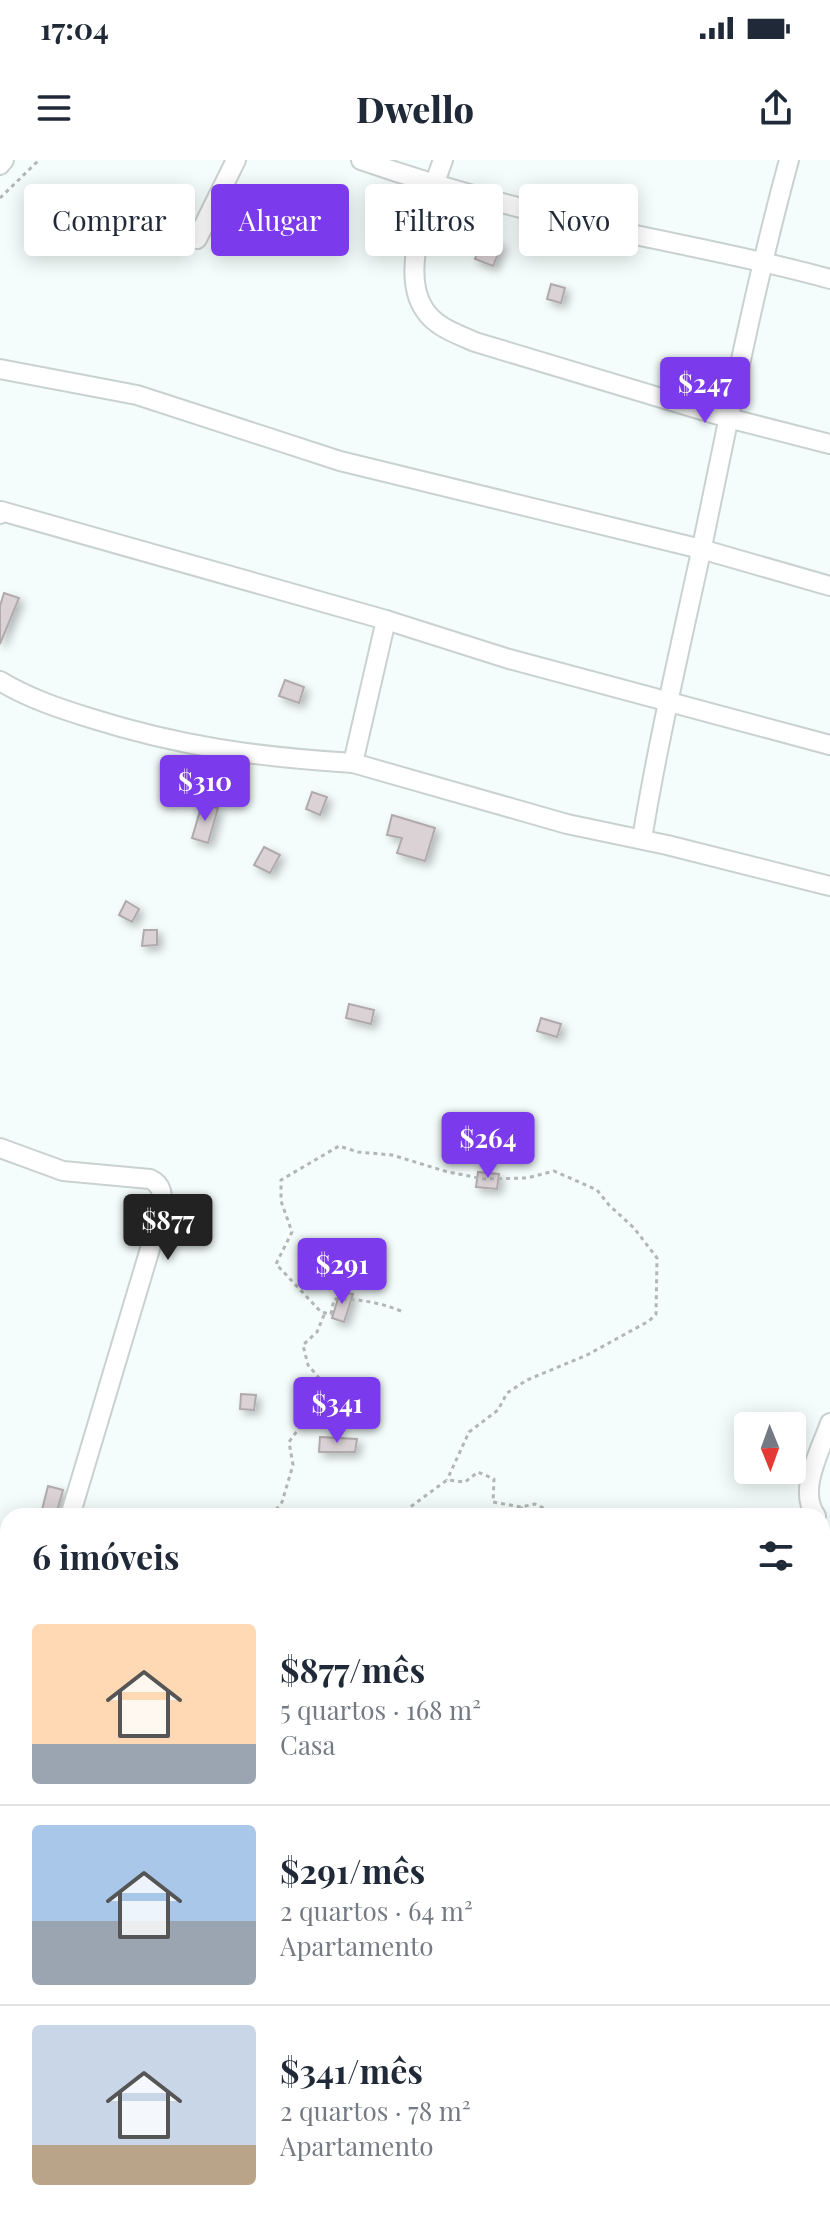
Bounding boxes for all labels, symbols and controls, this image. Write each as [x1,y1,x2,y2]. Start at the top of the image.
text: 17:04 [40,8,109,48]
text: Dwello [356,84,474,132]
icon: menu [32,86,76,130]
icon: share [754,86,798,130]
chip: Comprar [24,184,195,256]
chip: Alugar [211,184,349,256]
chip: Filtros [365,184,503,256]
chip: Novo [519,184,638,256]
pin: $247 [658,357,752,425]
text: $247 [678,365,732,400]
pin: $310 [158,755,252,823]
text: $310 [178,763,232,798]
pin: $264 [441,1112,535,1180]
text: $264 [460,1120,516,1155]
pin: $877 [121,1194,215,1262]
text: $877 [141,1202,195,1237]
pin: $291 [295,1238,389,1306]
text: $291 [316,1246,368,1281]
pin: $341 [290,1377,384,1445]
text: $341 [311,1385,363,1420]
north arrow [734,1412,806,1484]
map controls [734,1412,806,1484]
text: 6 imóveis [32,1533,180,1579]
icon: filters [754,1534,798,1578]
text: $877/mês [280,1646,425,1692]
icon: home [96,1656,192,1752]
text: 5 quartos · 168 m² [280,1692,481,1727]
text: Casa [280,1727,335,1762]
text: $291/mês [280,1847,425,1893]
icon: home [96,1857,192,1953]
text: 2 quartos · 64 m² [280,1893,473,1928]
text: Apartamento [280,1928,433,1963]
text: $341/mês [280,2047,423,2093]
icon: home [96,2057,192,2153]
text: 2 quartos · 78 m² [280,2093,471,2128]
text: Apartamento [280,2128,433,2163]

